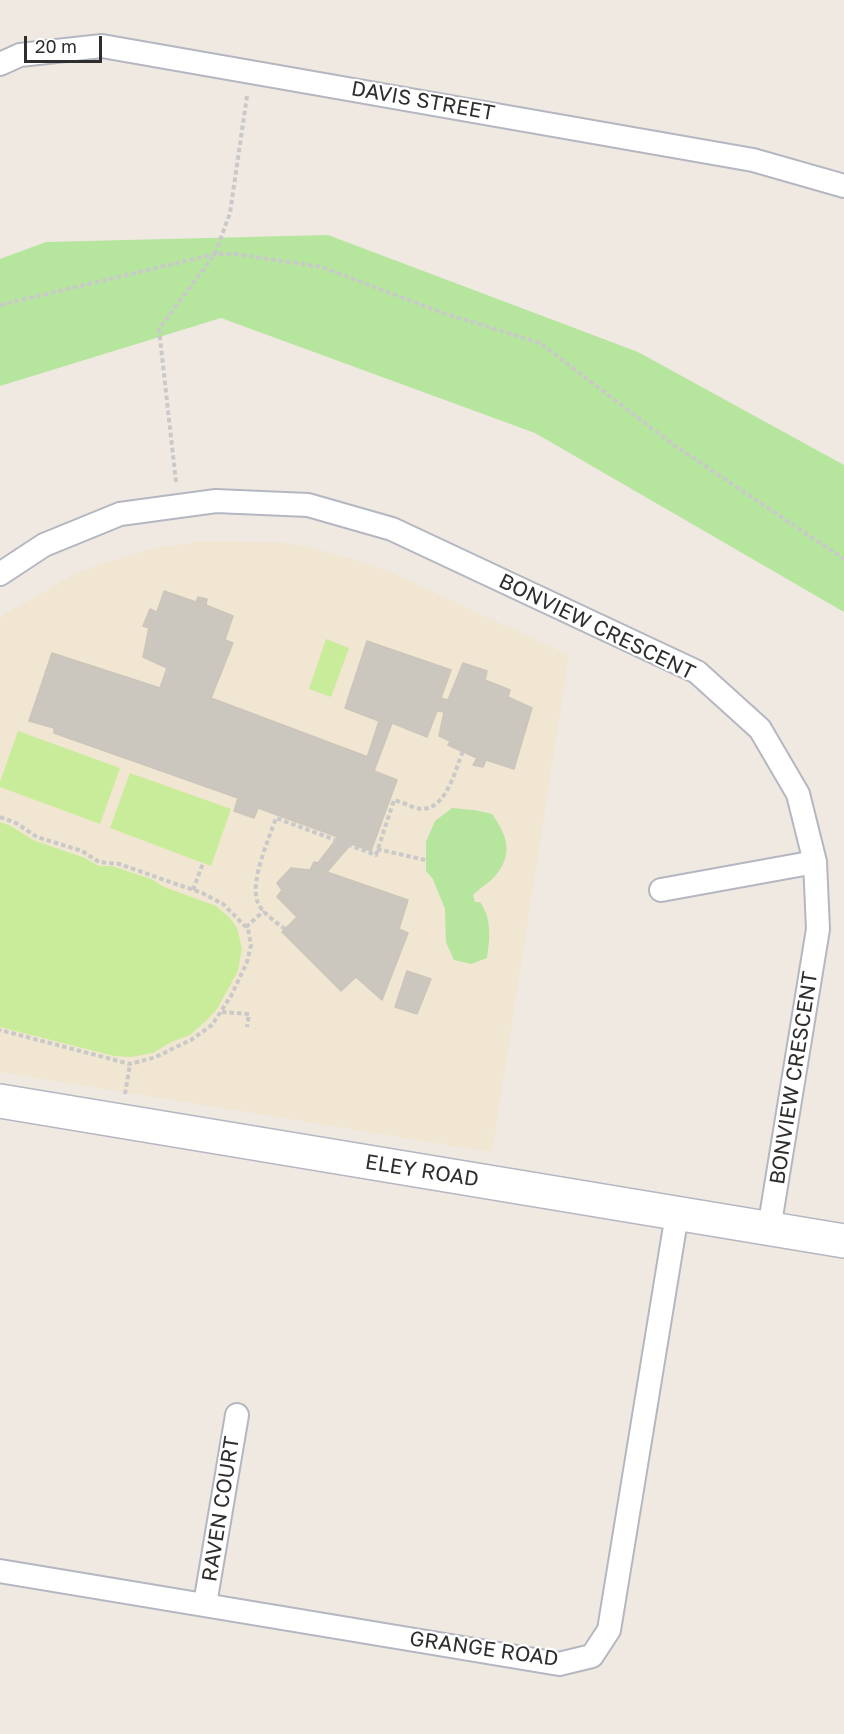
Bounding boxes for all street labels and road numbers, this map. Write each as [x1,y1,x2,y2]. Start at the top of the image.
street label: DAVIS STREET [349,76,497,126]
street label: BONVIEW CRESCENT [495,569,699,685]
street label: BONVIEW CRESCENT [765,970,823,1186]
street label: ELEY ROAD [363,1150,481,1192]
street label: RAVEN COURT [197,1435,245,1583]
street label: GRANGE ROAD [408,1626,560,1672]

